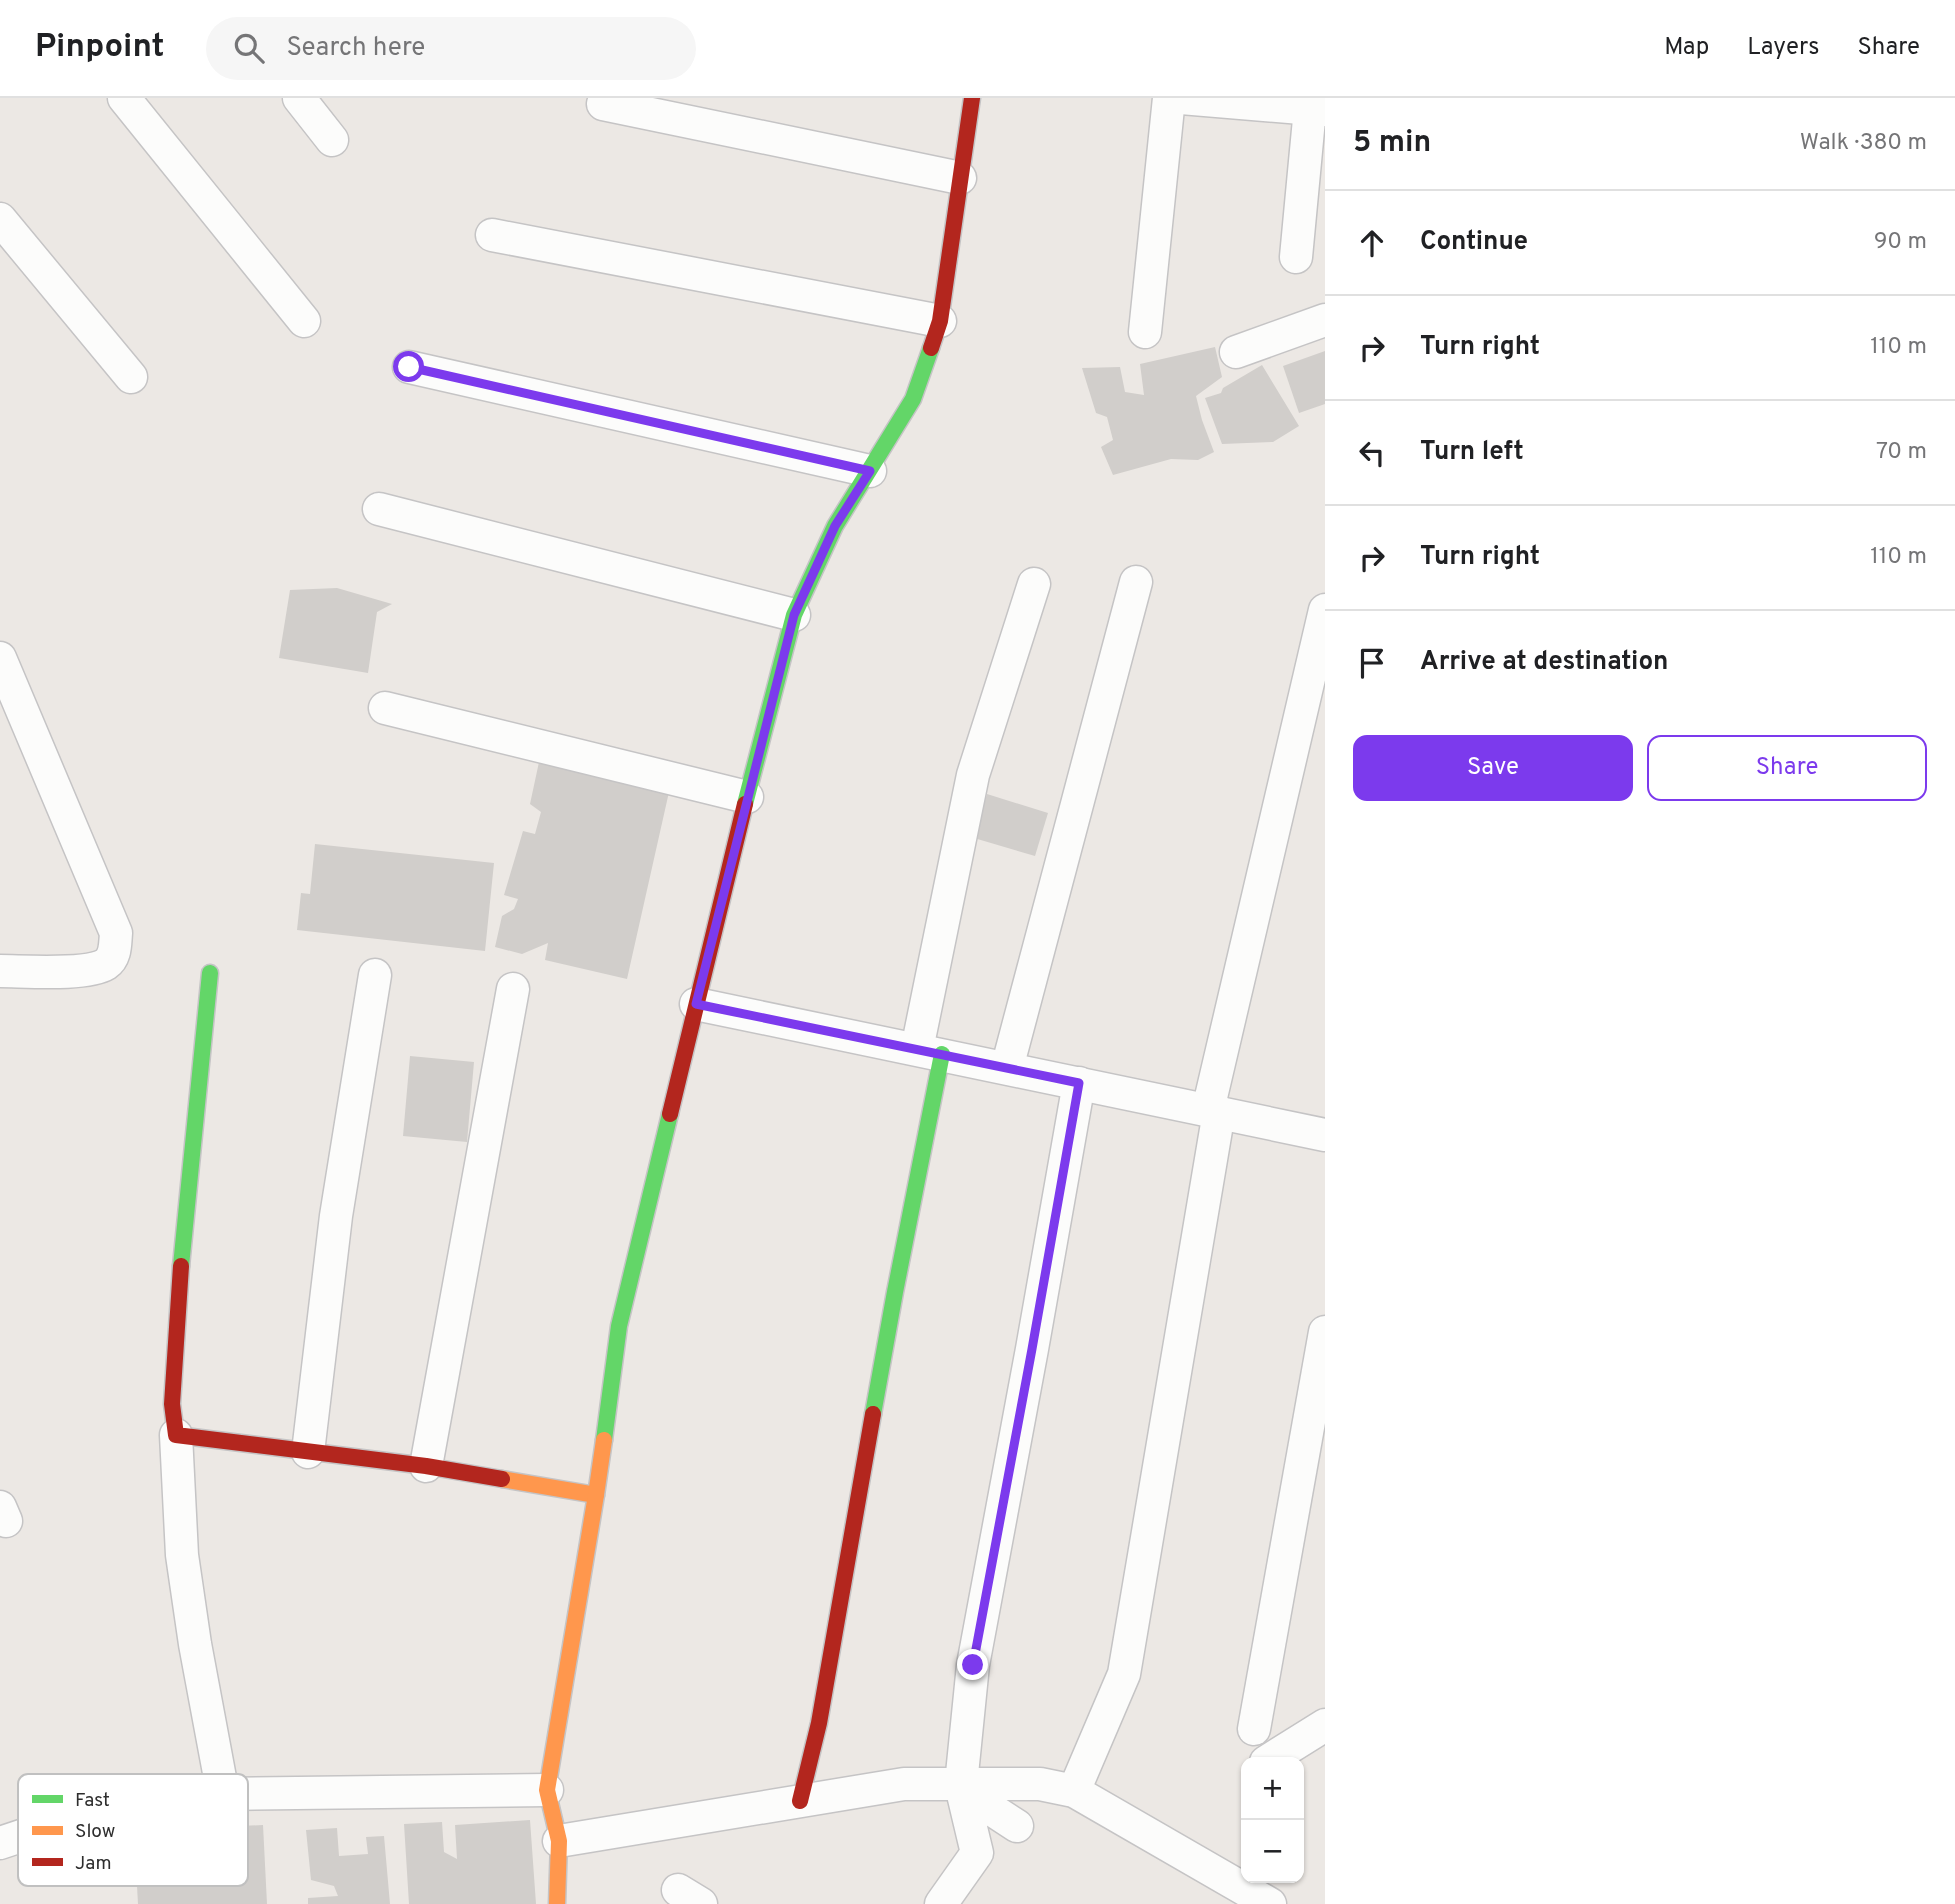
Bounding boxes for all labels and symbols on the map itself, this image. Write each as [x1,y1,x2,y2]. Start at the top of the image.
route start [393,351,424,382]
route end [957,1649,988,1680]
legend [18,1774,248,1886]
text: Fast [75,1789,110,1813]
text: Slow [75,1820,115,1844]
text: Jam [75,1852,112,1876]

